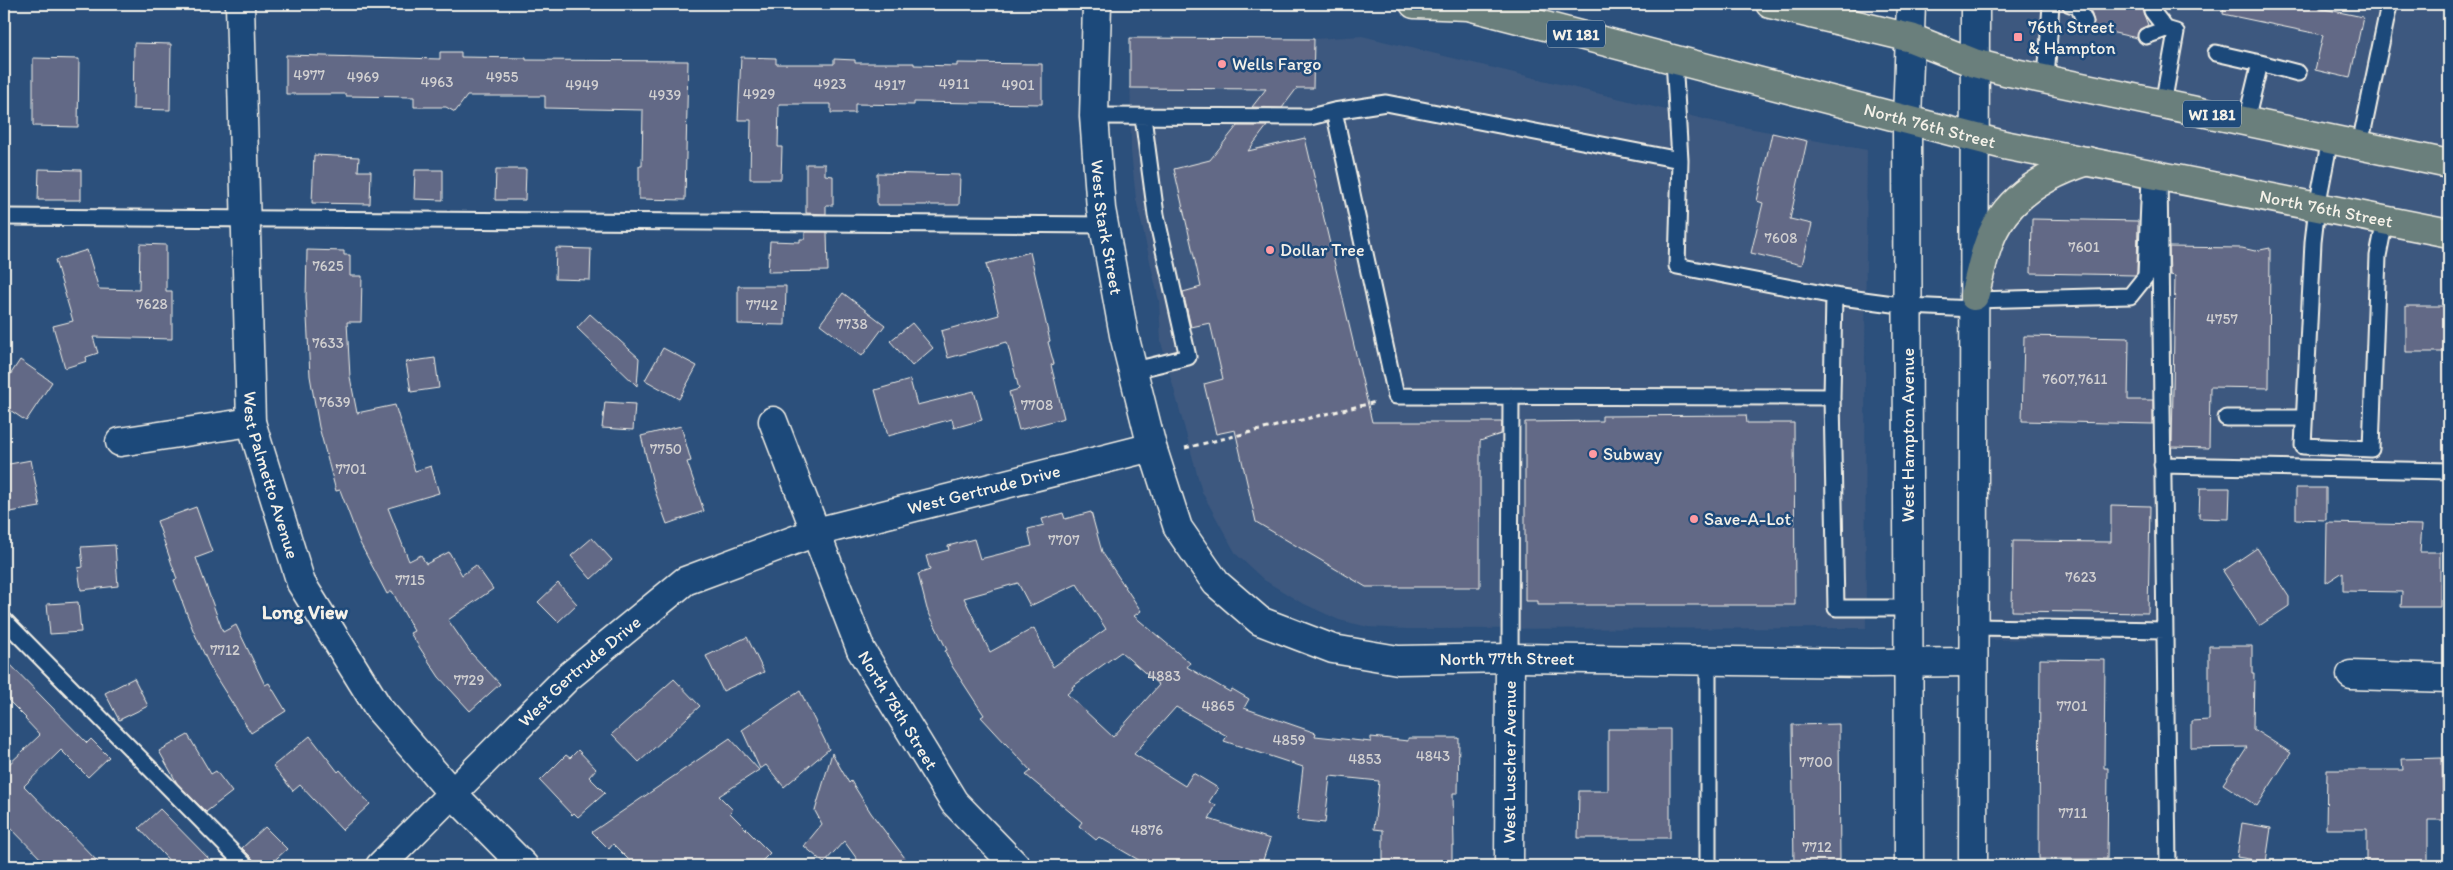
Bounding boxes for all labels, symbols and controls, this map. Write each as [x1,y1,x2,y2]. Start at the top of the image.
place label: 76th Street & Hampton [2028,16,2116,59]
road number: WI 181 [1547,20,1605,48]
marker: 76th Street & Hampton [2012,31,2024,43]
place label: Wells Fargo [1232,53,1321,75]
marker: Wells Fargo [1216,58,1228,70]
house number: 4977 [293,66,325,84]
house number: 4969 [347,68,379,86]
house number: 4955 [486,68,518,86]
house number: 4963 [421,73,453,91]
house number: 4923 [814,75,846,93]
house number: 4911 [939,75,969,93]
house number: 4949 [565,76,599,94]
house number: 4917 [874,76,906,94]
house number: 4901 [1001,76,1035,94]
house number: 4929 [743,85,775,103]
house number: 4939 [649,86,682,104]
street label: North 76th Street [1861,98,1998,153]
road number: WI 181 [2183,100,2241,128]
street label: West Stark Street [1086,159,1127,297]
street label: North 76th Street [2257,185,2395,233]
house number: 7608 [1765,229,1797,247]
house number: 7601 [2068,238,2100,256]
place label: Dollar Tree [1280,239,1365,261]
marker: Dollar Tree [1264,244,1276,256]
house number: 7625 [312,257,344,275]
house number: 7628 [136,295,168,313]
house number: 7742 [746,296,778,314]
house number: 4757 [2206,310,2238,328]
house number: 7738 [836,315,868,333]
house number: 7633 [312,334,344,352]
street label: West Hampton Avenue [1897,348,1919,522]
house number: 7607,7611 [2043,370,2107,388]
street label: West Palmetto Avenue [239,391,304,562]
house number: 7639 [319,393,351,411]
house number: 7708 [1021,396,1053,414]
house number: 7750 [650,440,682,458]
place label: Subway [1603,443,1663,465]
marker: Subway [1587,448,1599,460]
house number: 7701 [335,460,367,478]
street label: West Gertrude Drive [905,460,1063,519]
place label: Save-A-Lot [1704,508,1791,530]
marker: Save-A-Lot [1688,513,1700,525]
house number: 7707 [1048,531,1080,549]
house number: 7623 [2065,568,2097,586]
house number: 7715 [395,571,425,589]
district label: Long View [262,600,349,625]
street label: West Gertrude Drive [514,611,645,732]
house number: 7712 [210,641,240,659]
street label: North 78th Street [853,647,943,774]
street label: North 77th Street [1439,647,1575,670]
house number: 4883 [1147,667,1181,685]
house number: 7729 [454,671,484,689]
street label: West Luscher Avenue [1498,680,1521,844]
house number: 4865 [1201,697,1235,715]
house number: 7701 [2056,697,2088,715]
house number: 4859 [1273,731,1306,749]
house number: 4843 [1416,747,1450,765]
house number: 4853 [1348,750,1382,768]
house number: 7700 [1799,753,1833,771]
house number: 7711 [2059,804,2087,822]
house number: 4876 [1131,821,1163,839]
house number: 7712 [1802,838,1832,856]

